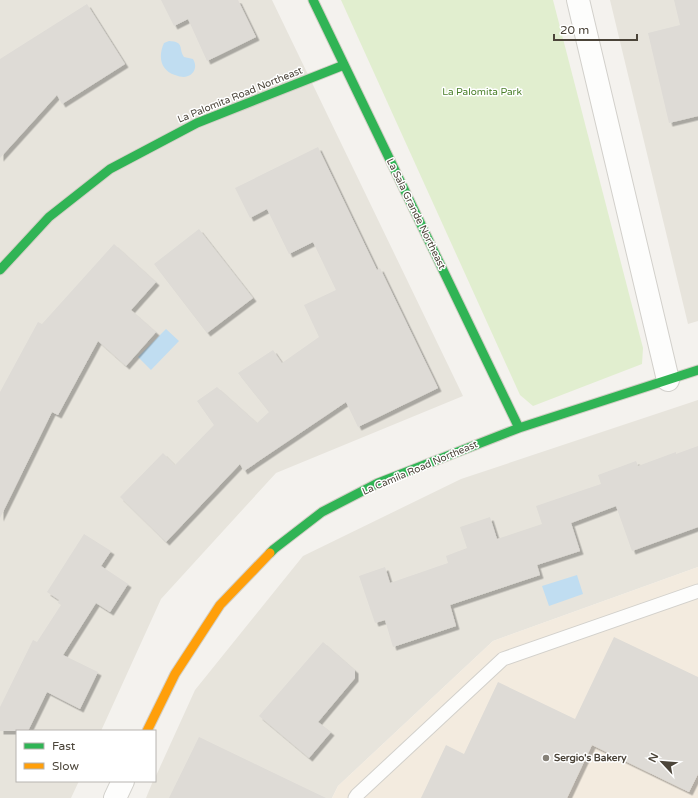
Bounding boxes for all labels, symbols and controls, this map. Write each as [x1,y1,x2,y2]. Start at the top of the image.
scale bar [554,16,637,42]
text: 20 m [560,23,589,37]
street label: La Palomita Road Northeast [176,64,304,126]
park label: La Palomita Park [442,86,522,98]
street label: La Sala Grande Northeast [384,157,448,271]
street label: La Camila Road Northeast [360,438,480,498]
legend [16,730,156,782]
text: Fast [52,739,76,753]
north arrow [642,742,682,782]
text: N [646,751,661,765]
place label: Sergio's Bakery [554,752,627,764]
marker: Sergio's Bakery [541,753,551,763]
text: Slow [52,759,79,773]

